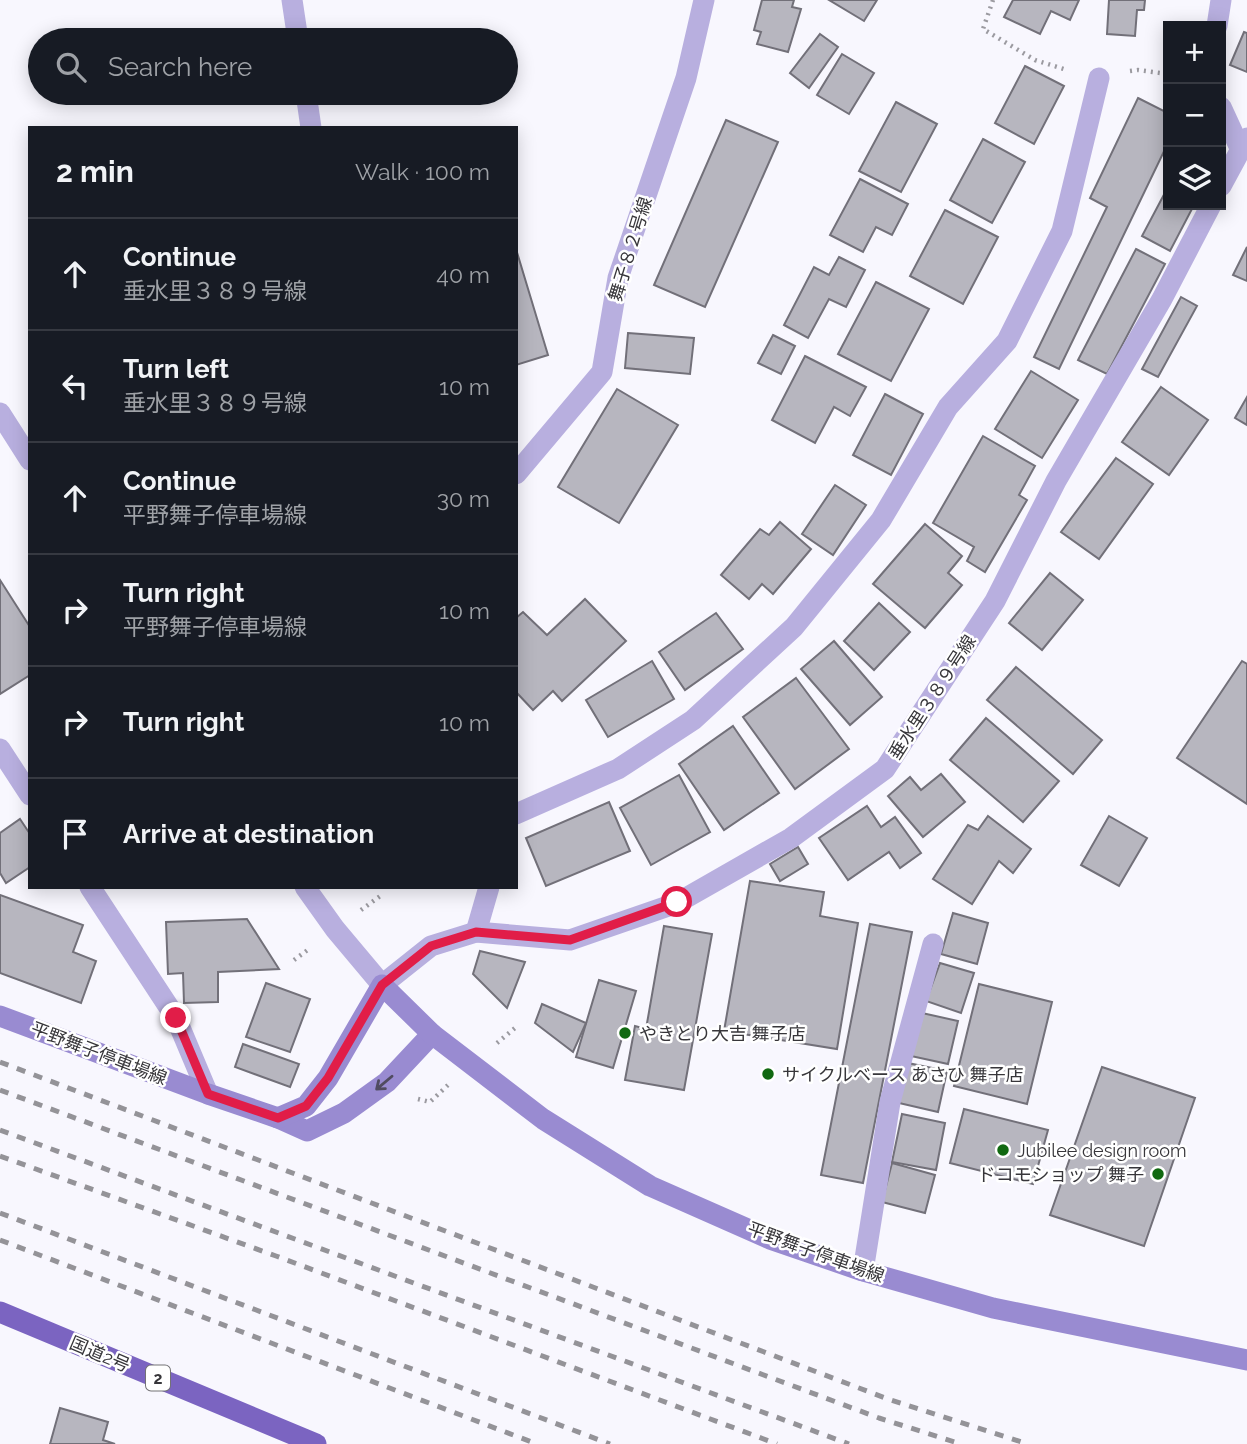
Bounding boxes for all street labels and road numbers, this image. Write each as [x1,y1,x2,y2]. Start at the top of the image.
street label: 舞子８２号線 [604,194,656,304]
street label: 垂水里３８９号線 [884,631,980,763]
street label: 平野舞子停車場線 [28,1017,170,1089]
street label: 平野舞子停車場線 [745,1218,887,1286]
street label: 国道2号 [67,1332,133,1376]
road number: 2 [146,1366,170,1390]

